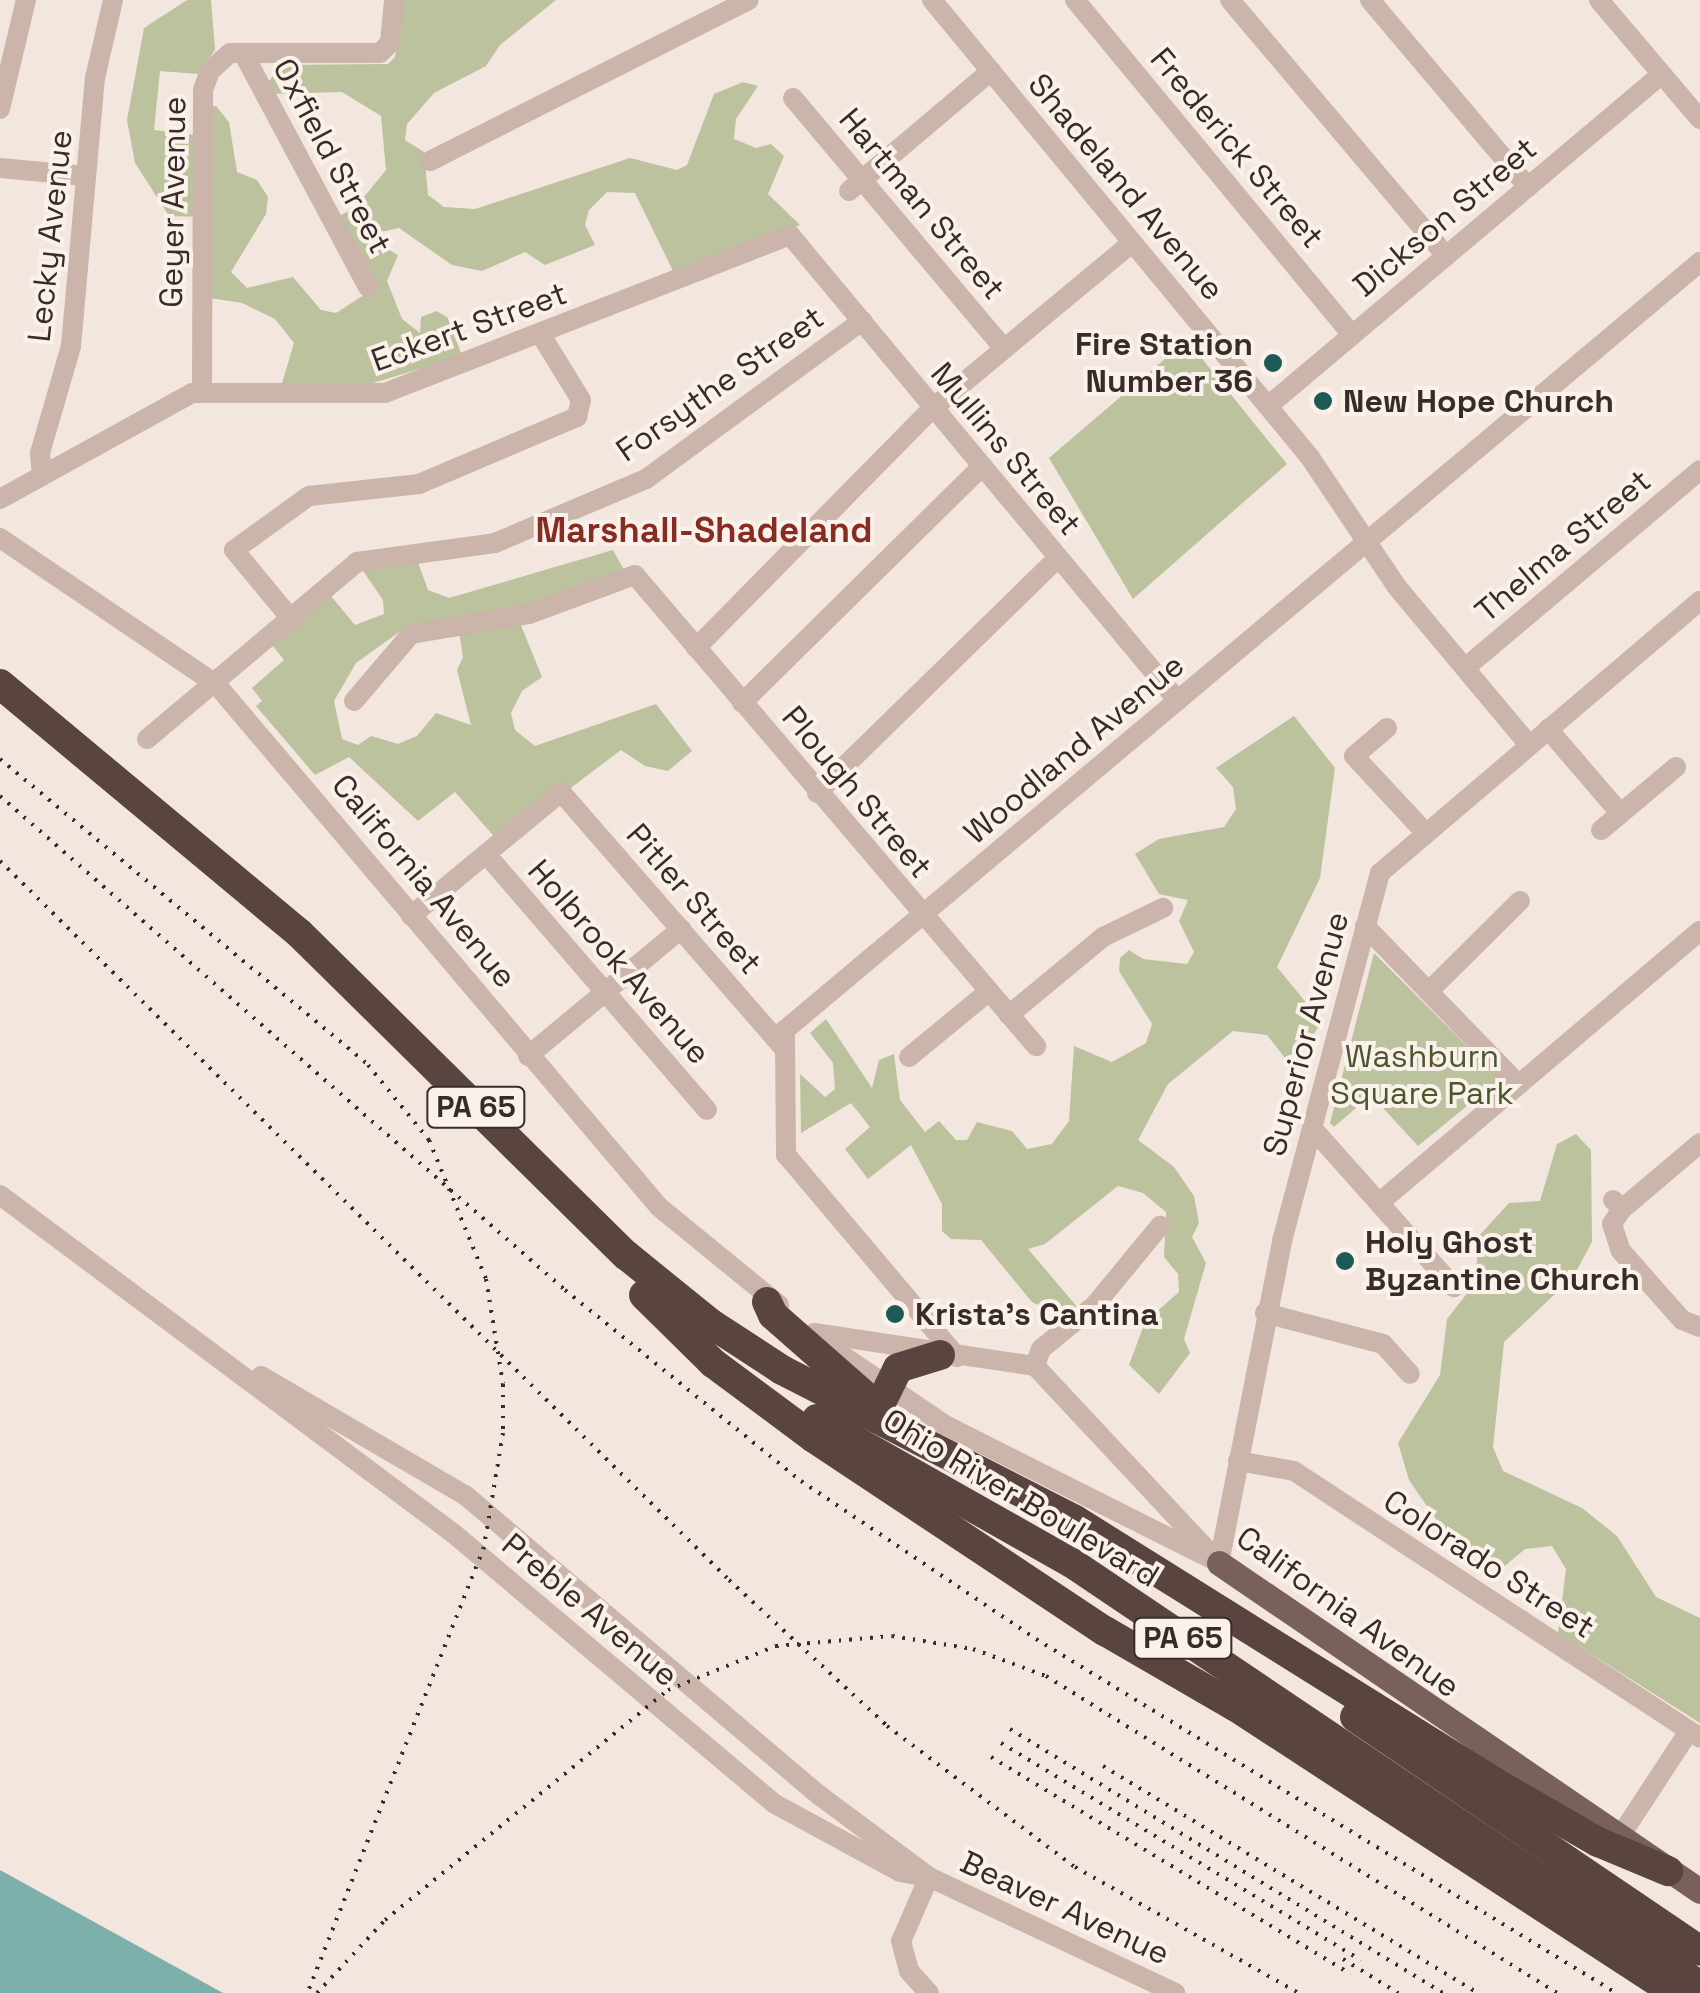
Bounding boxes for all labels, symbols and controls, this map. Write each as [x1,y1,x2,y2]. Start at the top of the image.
street label: Frederick Street [1142,40,1332,256]
street label: Oxfield Street [265,52,399,260]
street label: Shadeland Avenue [1020,66,1232,308]
street label: Geyer Avenue [152,96,194,308]
street label: Hartman Street [831,101,1013,307]
street label: Lecky Avenue [20,128,80,344]
street label: Dickson Street [1346,129,1544,305]
street label: Eckert Street [366,274,572,380]
street label: Forsythe Street [609,298,831,470]
place label: Fire Station Number 36 [1075,326,1253,401]
marker: Fire Station Number 36 [1262,352,1284,374]
street label: Mullins Street [923,355,1089,543]
place label: New Hope Church [1343,382,1614,420]
marker: New Hope Church [1312,390,1334,412]
street label: Thelma Street [1467,461,1659,631]
district label: Marshall-Shadeland [535,509,873,551]
street label: Woodland Avenue [956,646,1192,852]
street label: Plough Street [774,698,940,886]
street label: California Avenue [323,766,525,996]
street label: Pitler Street [618,816,770,982]
street label: Holbrook Avenue [520,852,718,1072]
street label: Superior Avenue [1255,907,1357,1161]
park label: Washburn Square Park [1330,1038,1514,1113]
road number: PA 65 [426,1082,526,1132]
place label: Holy Ghost Byzantine Church [1365,1224,1640,1299]
marker: Holy Ghost Byzantine Church [1334,1250,1356,1272]
place label: Krista’s Cantina [915,1295,1159,1333]
marker: Krista’s Cantina [884,1303,906,1325]
street label: Ohio River Boulevard [876,1401,1166,1595]
street label: Colorado Street [1376,1481,1602,1647]
street label: California Avenue [1229,1518,1467,1706]
street label: Preble Avenue [494,1525,686,1695]
road number: PA 65 [1133,1613,1233,1663]
street label: Beaver Avenue [954,1843,1176,1973]

